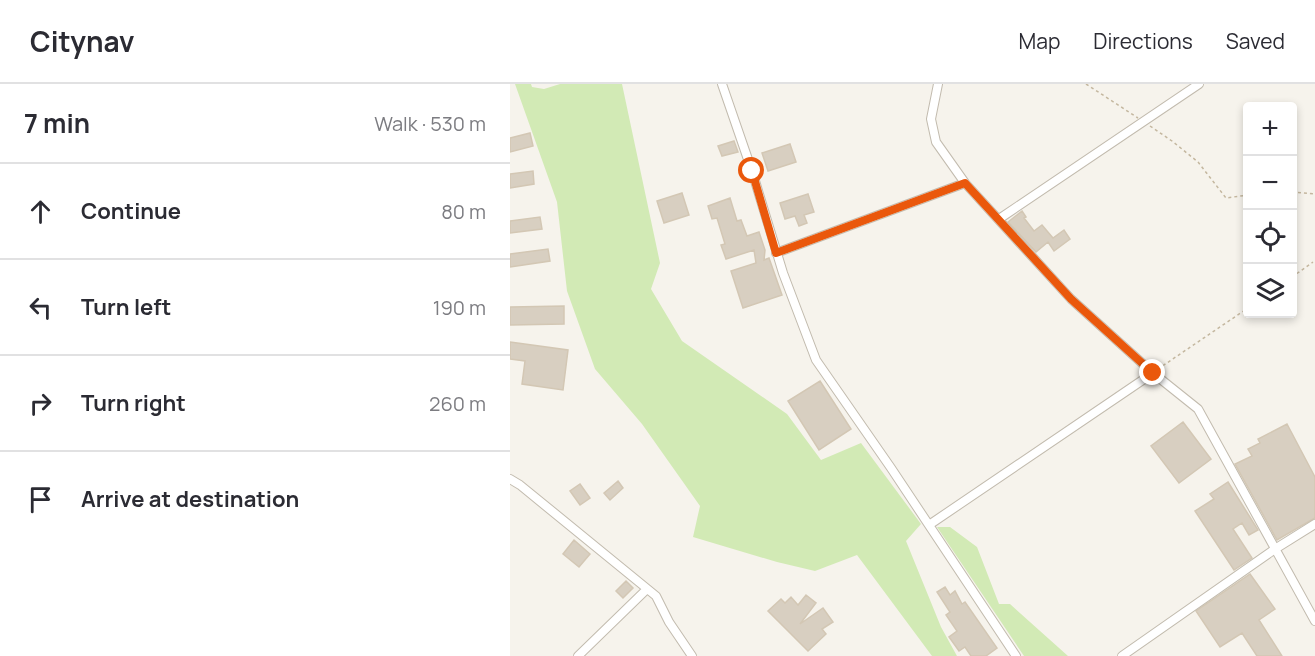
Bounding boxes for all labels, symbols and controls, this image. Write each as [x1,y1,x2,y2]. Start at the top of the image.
text: Citynav [30,22,134,60]
text: Map [1019,27,1060,55]
text: Directions [1093,27,1193,55]
text: Saved [1226,27,1285,55]
map controls [1243,102,1297,318]
button: + [1243,102,1297,156]
text: 7 min [24,105,90,141]
text: Walk · 530 m [374,110,486,137]
button: − [1243,156,1297,210]
route start [738,157,764,183]
icon: ahead [24,195,57,228]
text: Continue [81,196,181,226]
text: 80 m [441,198,486,225]
button: locate [1243,210,1297,264]
button: layers [1243,264,1297,318]
icon: left [24,291,57,324]
text: Turn left [81,292,171,322]
text: 190 m [433,294,486,321]
route end [1139,359,1165,385]
icon: right [24,387,57,420]
text: Turn right [81,388,186,418]
text: 260 m [429,390,486,417]
icon: arrive [24,483,57,516]
text: Arrive at destination [81,484,299,514]

